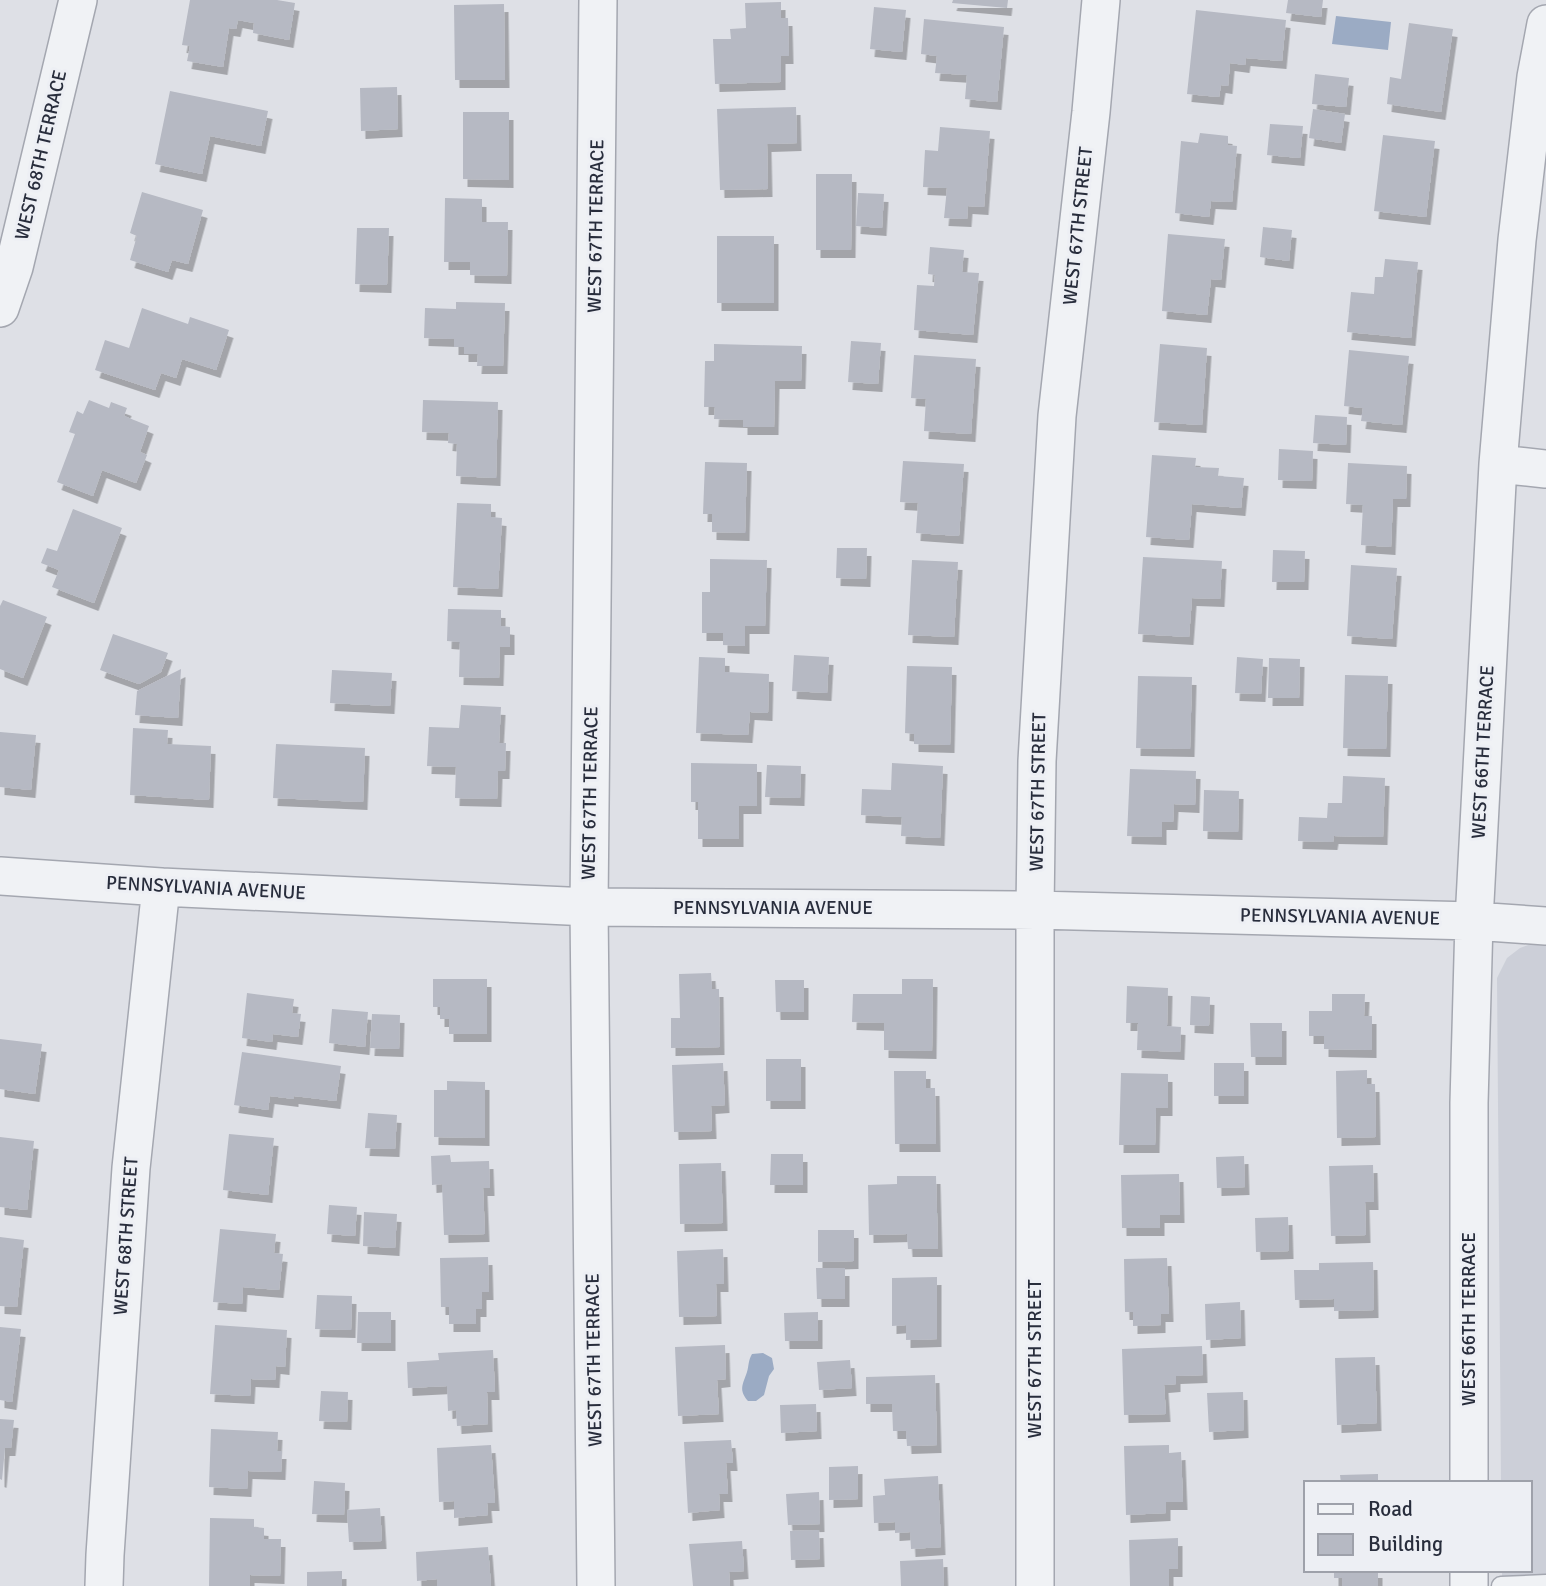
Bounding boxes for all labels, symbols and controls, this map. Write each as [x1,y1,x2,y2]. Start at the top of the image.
street label: WEST 68TH TERRACE [10,68,72,242]
street label: WEST 67TH TERRACE [582,139,610,313]
street label: WEST 67TH STREET [1058,145,1098,306]
street label: WEST 66TH TERRACE [1466,665,1500,839]
street label: WEST 67TH TERRACE [576,706,604,880]
street label: WEST 67TH STREET [1025,712,1051,872]
street label: PENNSYLVANIA AVENUE [105,871,307,905]
street label: PENNSYLVANIA AVENUE [673,896,873,920]
street label: PENNSYLVANIA AVENUE [1240,903,1440,931]
street label: WEST 68TH STREET [108,1155,144,1316]
street label: WEST 66TH TERRACE [1457,1232,1481,1406]
street label: WEST 67TH TERRACE [580,1273,608,1447]
street label: WEST 67TH STREET [1023,1279,1047,1439]
legend [1304,1481,1532,1572]
text: Road [1368,1496,1413,1522]
text: Building [1368,1531,1443,1557]

